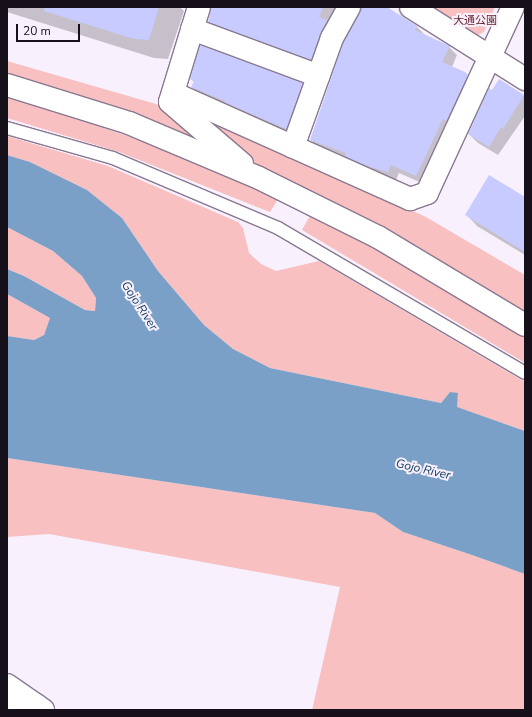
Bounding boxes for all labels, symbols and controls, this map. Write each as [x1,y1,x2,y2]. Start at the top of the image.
park label: 大通公園 [453,14,497,28]
scale bar [18,16,82,42]
text: 20 m [23,23,51,39]
water label: Gojo River [118,279,160,333]
water label: Gojo River [394,457,452,483]

